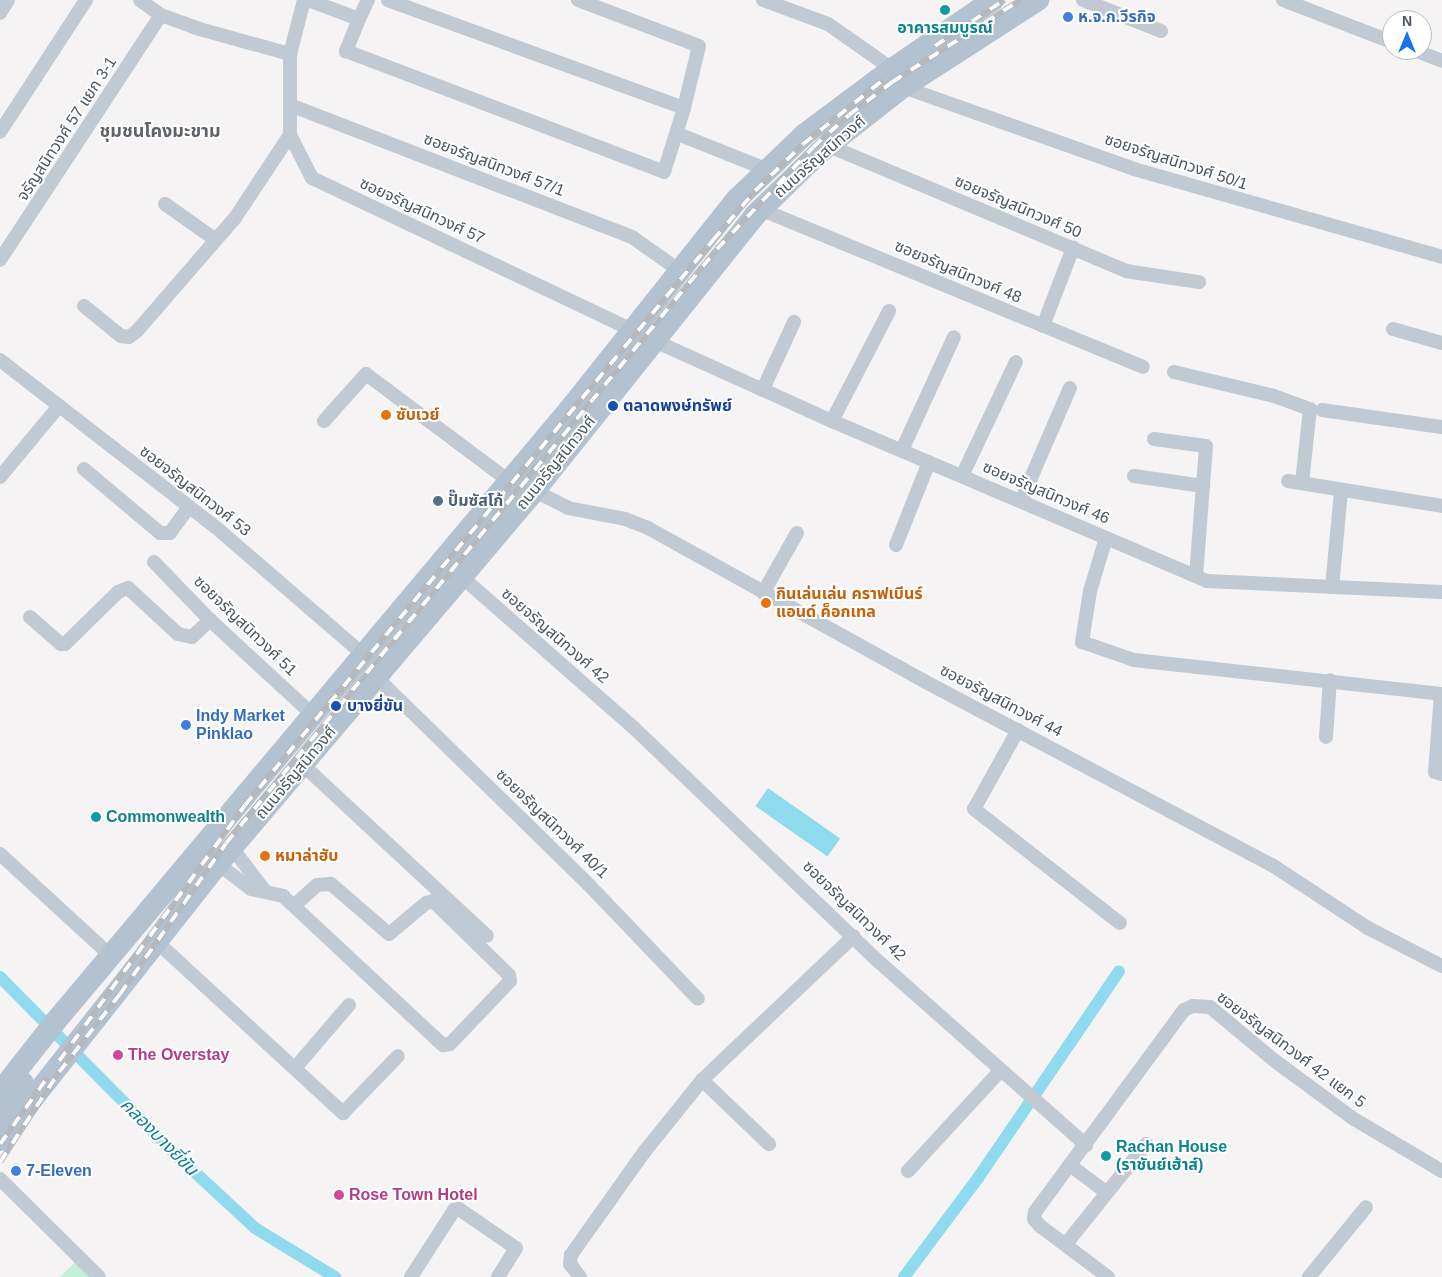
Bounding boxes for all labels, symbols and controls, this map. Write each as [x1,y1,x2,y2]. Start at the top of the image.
marker: อาคารสมบูรณ์ [939,4,951,16]
place label: ห.จ.ก.วีรกิจ [1078,7,1156,27]
north arrow [1382,10,1432,60]
marker: ห.จ.ก.วีรกิจ [1062,11,1074,23]
text: N [1402,13,1412,29]
place label: อาคารสมบูรณ์ [897,18,993,38]
street label: จรัญสนิทวงศ์ 57 แยก 3-1 [13,53,121,205]
street label: ถนนจรัญสนิทวงศ์ [770,112,870,202]
district label: ชุมชนโคงมะขาม [99,120,221,142]
street label: ซอยจรัญสนิทวงศ์ 57/1 [421,129,567,201]
street label: ซอยจรัญสนิทวงศ์ 50/1 [1102,130,1250,194]
street label: ซอยจรัญสนิทวงศ์ 50 [952,172,1084,242]
street label: ซอยจรัญสนิทวงศ์ 57 [356,174,488,248]
street label: ซอยจรัญสนิทวงศ์ 48 [892,237,1024,307]
place label: ตลาดพงษ์ทรัพย์ [623,396,732,416]
marker: ตลาดพงษ์ทรัพย์ [607,400,619,412]
place label: ซับเวย์ [396,405,439,425]
marker: ซับเวย์ [380,409,392,421]
street label: ถนนจรัญสนิทวงศ์ [512,412,600,514]
street label: ซอยจรัญสนิทวงศ์ 53 [136,442,254,540]
street label: ซอยจรัญสนิทวงศ์ 46 [980,458,1112,528]
place label: ปั๊มซัสโก้ [448,491,503,511]
marker: ปั๊มซัสโก้ [432,495,444,507]
street label: ซอยจรัญสนิทวงศ์ 51 [189,572,301,680]
street label: ซอยจรัญสนิทวงศ์ 42 [497,584,613,688]
place label: กินเล่นเล่น คราฟเบีนร์ แอนด์ ค็อกเทล [776,584,923,622]
marker: กินเล่นเล่น คราฟเบีนร์ แอนด์ ค็อกเทล [760,597,772,609]
street label: ซอยจรัญสนิทวงศ์ 44 [936,661,1066,741]
place label: บางยี่ขัน [347,696,403,716]
marker: บางยี่ขัน [329,699,343,713]
place label: Indy Market Pinklao [196,706,285,744]
marker: Indy Market Pinklao [180,719,192,731]
street label: ถนนจรัญสนิทวงศ์ [252,723,340,823]
street label: ซอยจรัญสนิทวงศ์ 40/1 [492,765,612,883]
place label: Commonwealth [106,807,225,827]
marker: Commonwealth [90,811,102,823]
place label: หมาล่าฮับ [275,846,338,866]
marker: หมาล่าฮับ [259,850,271,862]
street label: ซอยจรัญสนิทวงศ์ 42 [798,857,910,965]
street label: ซอยจรัญสนิทวงศ์ 42 แยก 5 [1213,988,1369,1112]
place label: The Overstay [128,1045,229,1065]
marker: The Overstay [112,1049,124,1061]
water label: คลองบางยี่ขัน [116,1094,202,1180]
place label: Rachan House (ราชันย์เฮ้าส์) [1116,1137,1227,1175]
marker: Rachan House (ราชันย์เฮ้าส์) [1100,1150,1112,1162]
place label: 7-Eleven [26,1161,92,1181]
marker: 7-Eleven [10,1165,22,1177]
place label: Rose Town Hotel [349,1185,478,1205]
marker: Rose Town Hotel [333,1189,345,1201]

